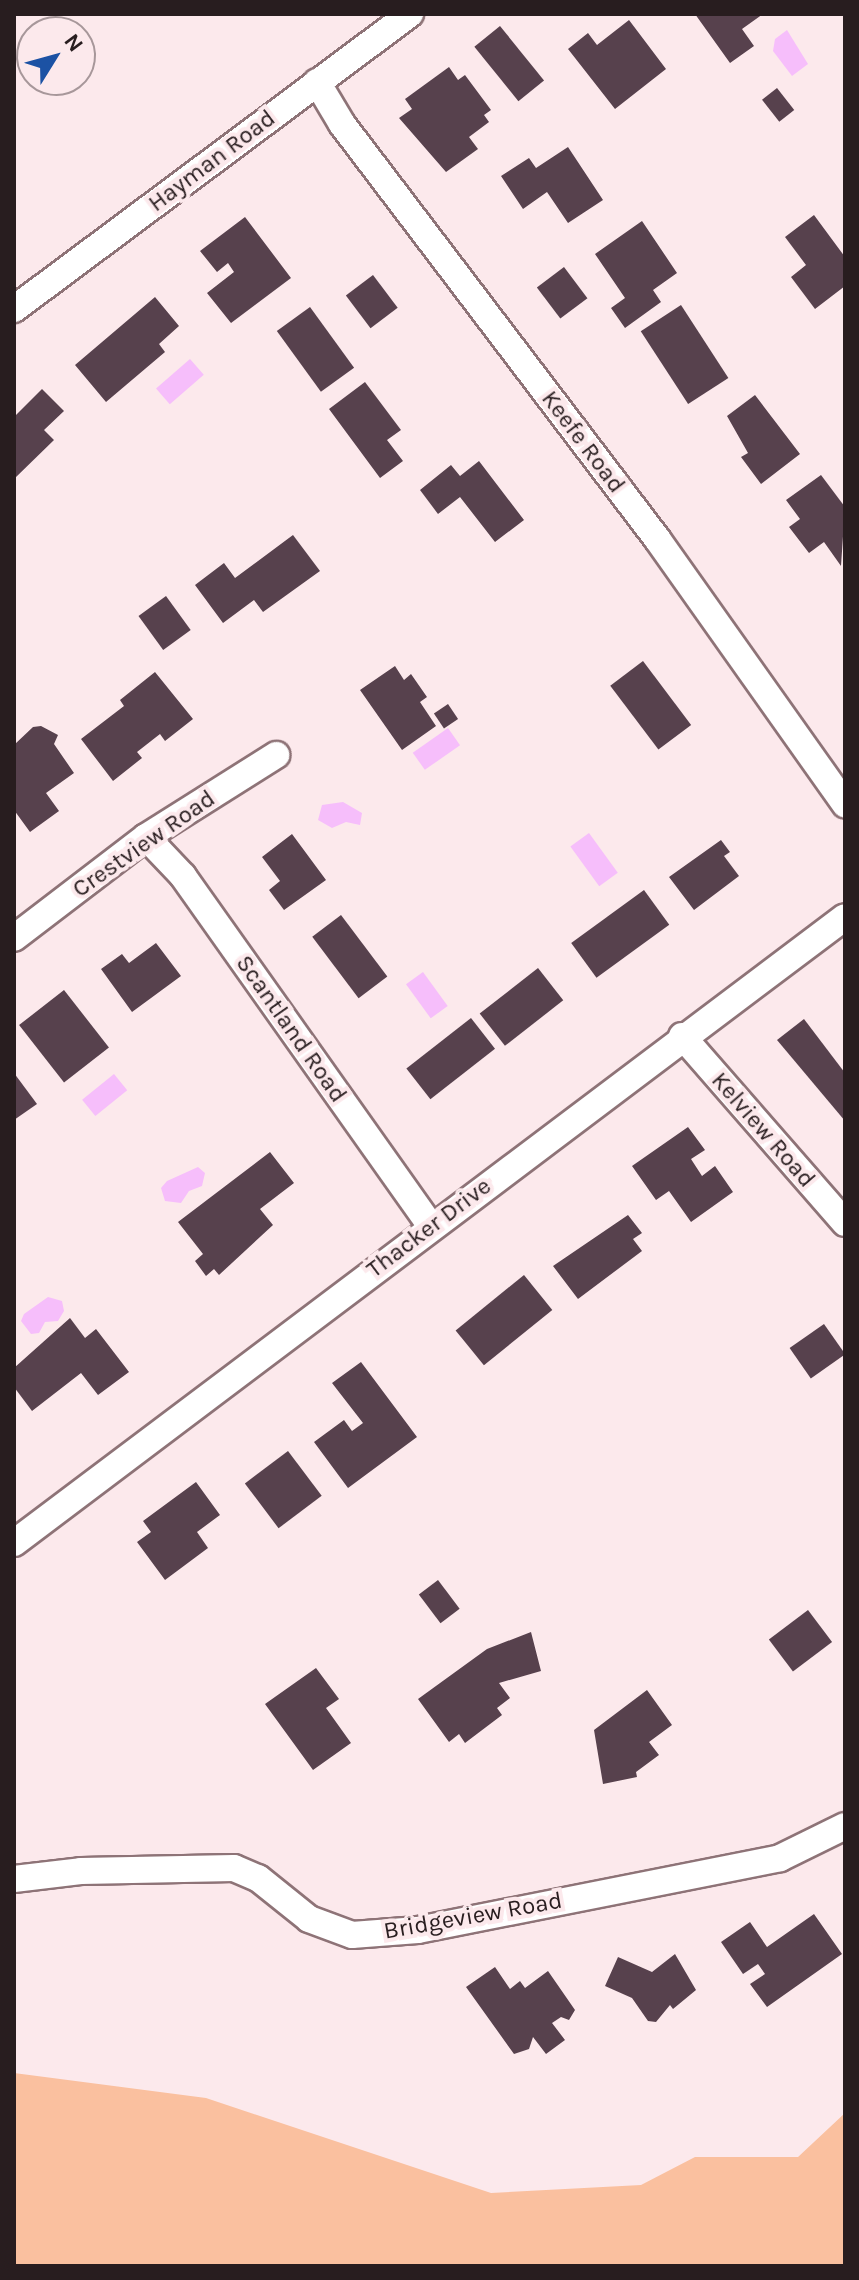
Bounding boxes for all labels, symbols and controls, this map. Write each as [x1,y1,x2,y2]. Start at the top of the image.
north arrow [16,16,96,96]
text: N [58,29,89,57]
street label: Hayman Road [143,104,281,218]
street label: Keefe Road [535,385,631,499]
street label: Crestview Road [67,784,221,904]
street label: Scantland Road [230,950,352,1108]
street label: Kelview Road [705,1066,821,1194]
street label: Thacker Drive [361,1172,497,1284]
street label: Bridgeview Road [382,1886,564,1946]

